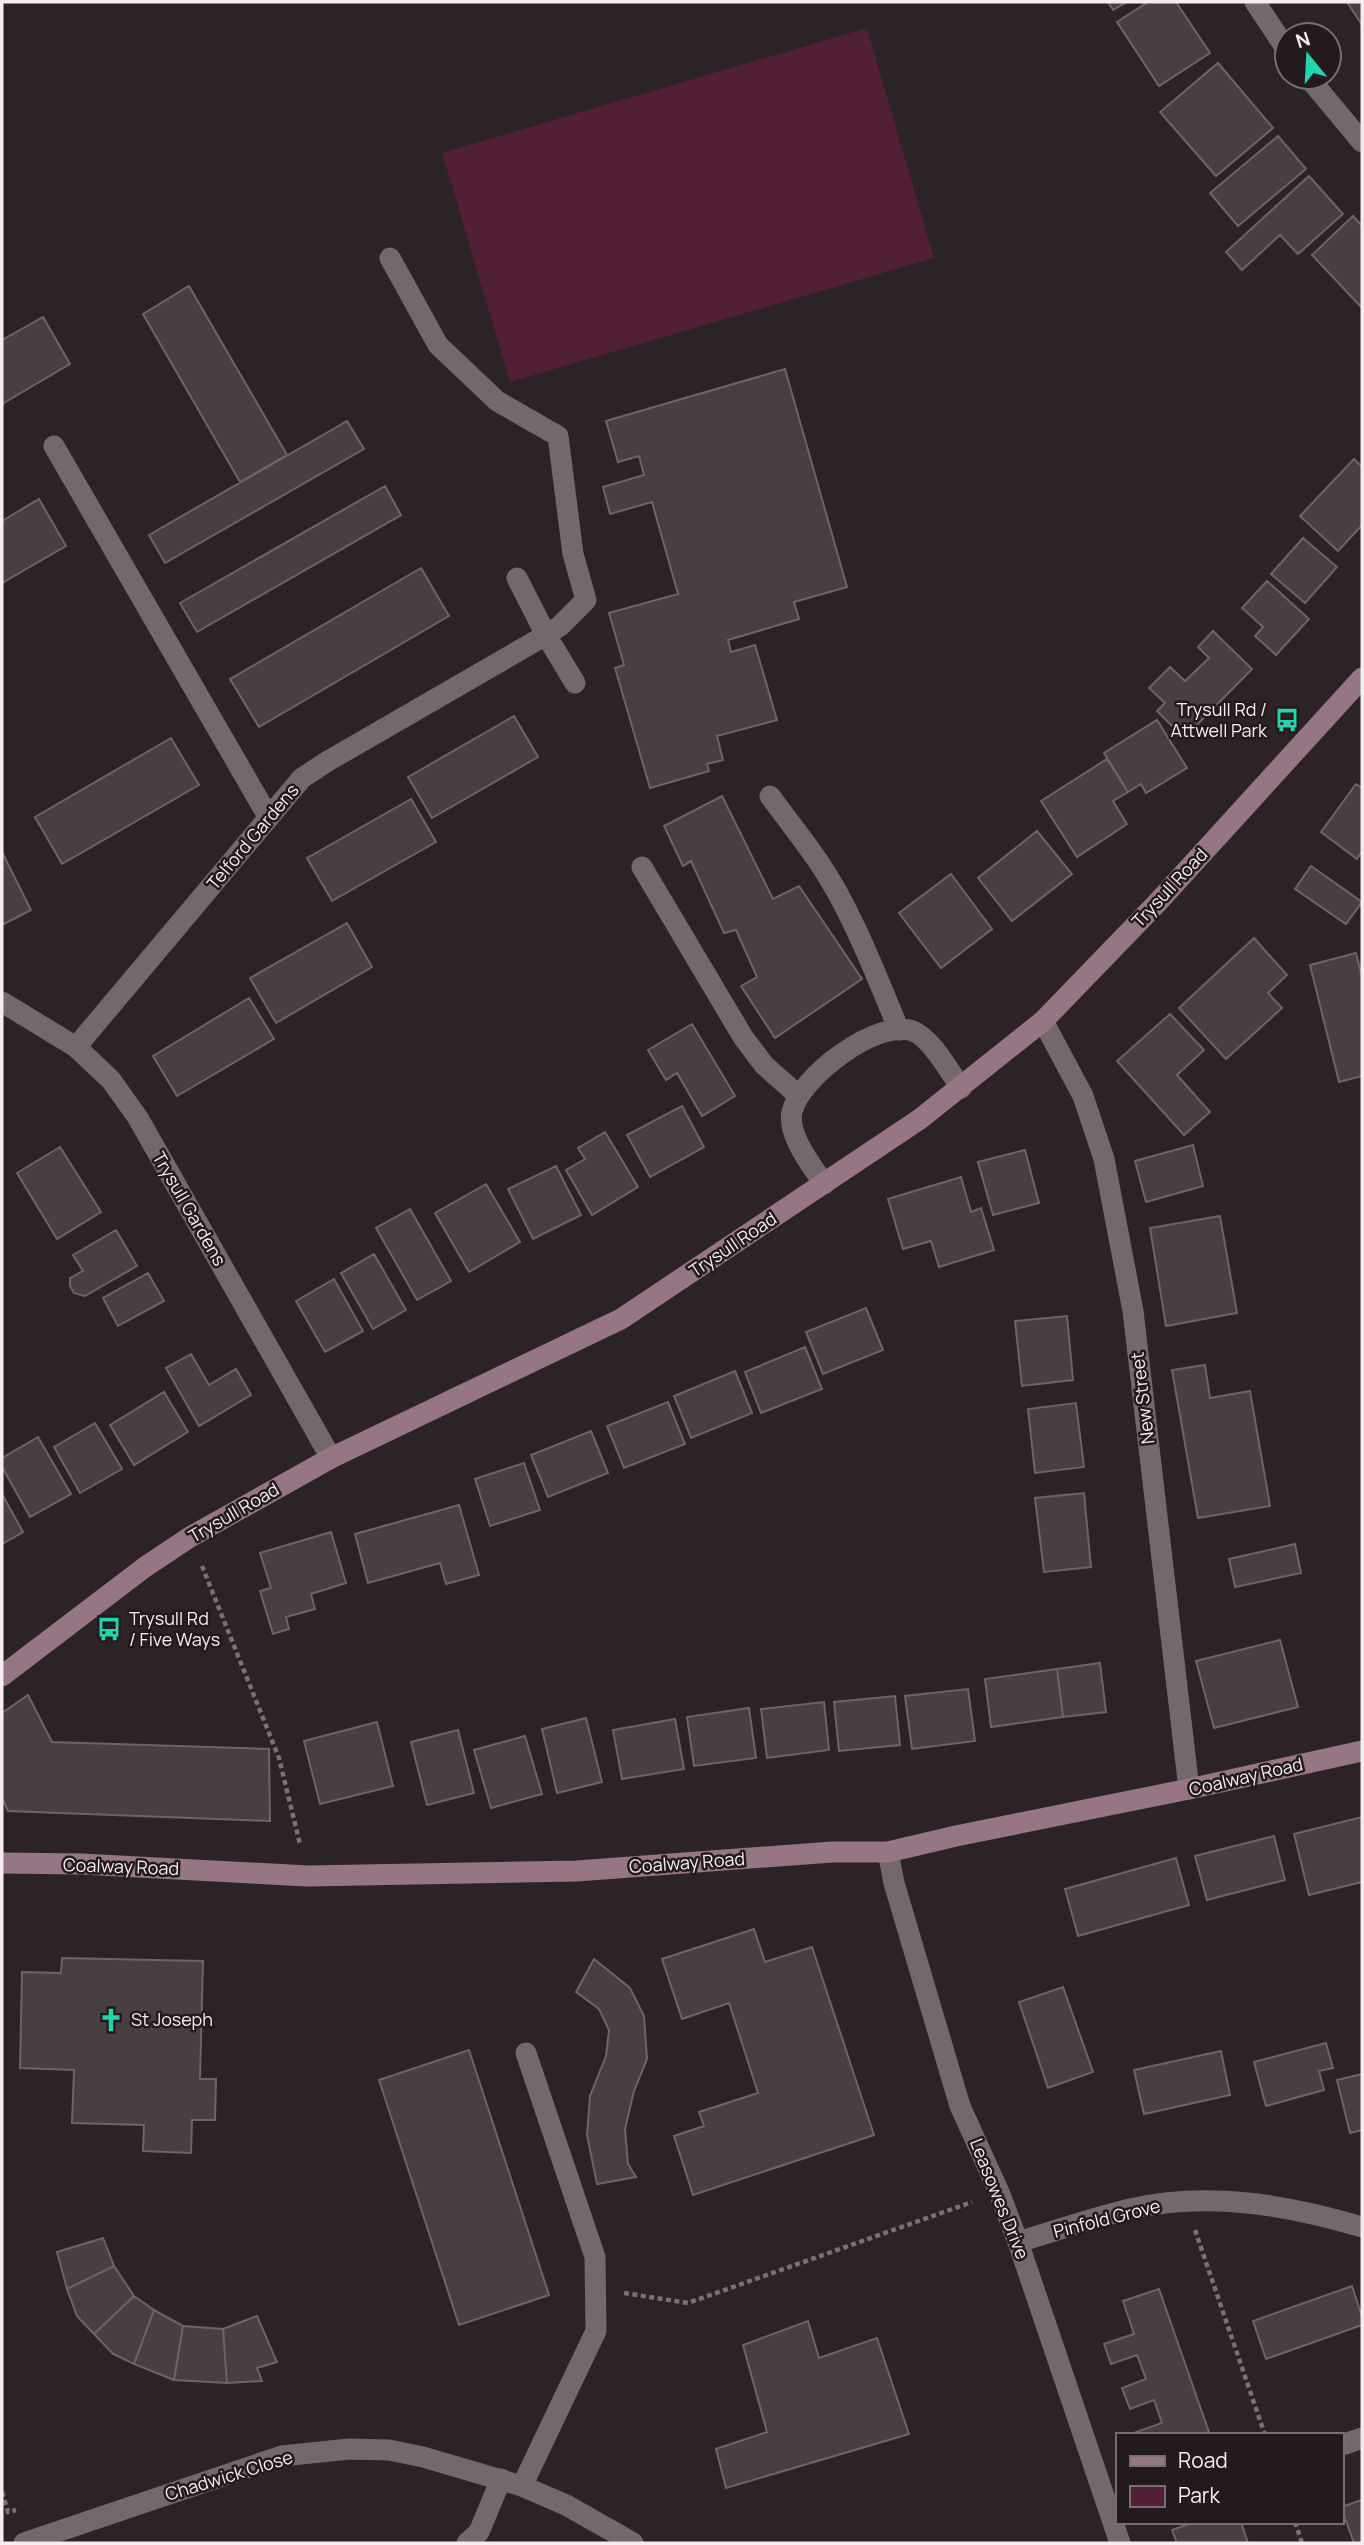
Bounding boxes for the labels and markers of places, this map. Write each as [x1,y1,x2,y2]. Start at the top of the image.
place label: Trysull Rd / Attwell Park [1170,697,1268,742]
bus stop icon: Trysull Rd / Attwell Park [1273,706,1301,734]
place label: Trysull Rd / Five Ways [129,1606,220,1651]
bus stop icon: Trysull Rd / Five Ways [95,1615,123,1643]
church icon: St Joseph [97,2006,125,2034]
place label: St Joseph [131,2007,213,2031]

